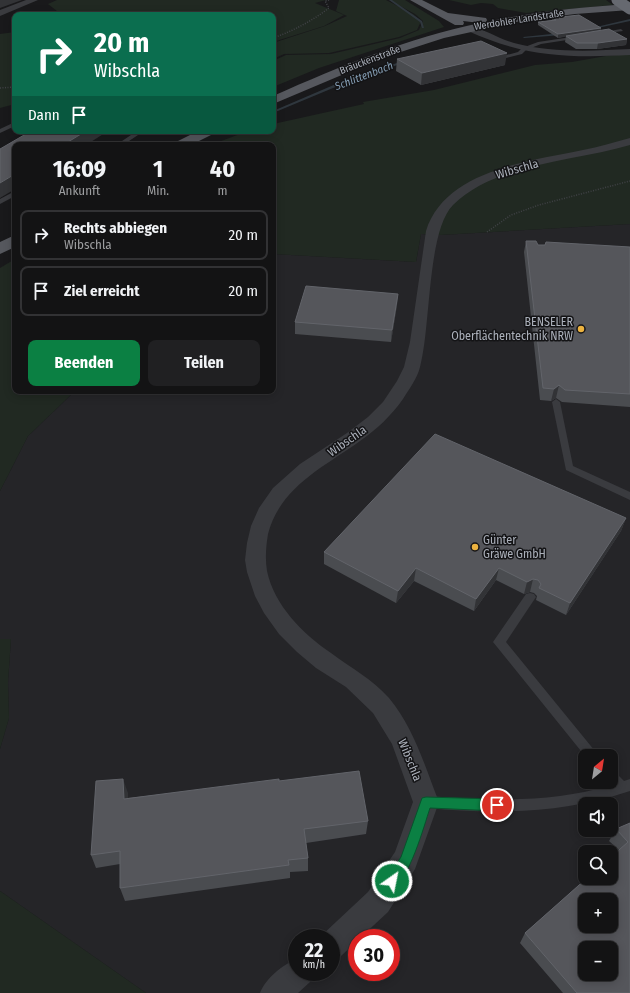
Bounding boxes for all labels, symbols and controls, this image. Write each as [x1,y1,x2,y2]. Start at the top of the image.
street label: Werdohler Landstraße [473,7,565,33]
text: 20 m [94,26,149,59]
icon: right [28,28,80,80]
street label: Bräuckenstraße [338,43,402,77]
water label: Schlittenbach [332,59,395,93]
text: Wibschla [94,60,160,82]
icon: arrive [68,104,90,126]
text: Dann [28,106,60,124]
text: 16:09 [53,155,106,183]
text: 1 [153,155,163,183]
text: 40 [210,155,235,183]
street label: Wibschla [494,156,540,182]
text: Ankunft [59,183,100,198]
text: Min. [147,183,169,198]
text: m [218,183,228,198]
text: Rechts abbiegen [64,219,167,237]
icon: right [30,224,52,246]
text: 20 m [229,226,258,244]
text: Wibschla [64,237,112,252]
icon: arrive [30,280,52,302]
text: Ziel erreicht [64,282,139,300]
text: 20 m [229,282,258,300]
place label: BENSELER Oberflächentechnik NRW [451,315,573,343]
marker: BENSELER Oberflächentechnik NRW [576,324,586,334]
button: Beenden [28,340,140,386]
button: Teilen [148,340,260,386]
street label: Wibschla [325,423,369,459]
place label: Günter Gräwe GmbH [483,533,546,561]
marker: Günter Gräwe GmbH [470,542,480,552]
street label: Wibschla [395,737,425,783]
north arrow [578,749,618,789]
map controls [578,749,618,981]
pin [480,788,514,822]
icon: arrive [486,794,508,816]
button: sound [578,797,618,837]
button: search [578,845,618,885]
position arrow [371,860,413,902]
button: + [578,893,618,933]
speed limit sign: 30 [348,929,400,981]
text: 22 [305,938,323,962]
button: − [578,941,618,981]
text: km/h [303,959,325,971]

